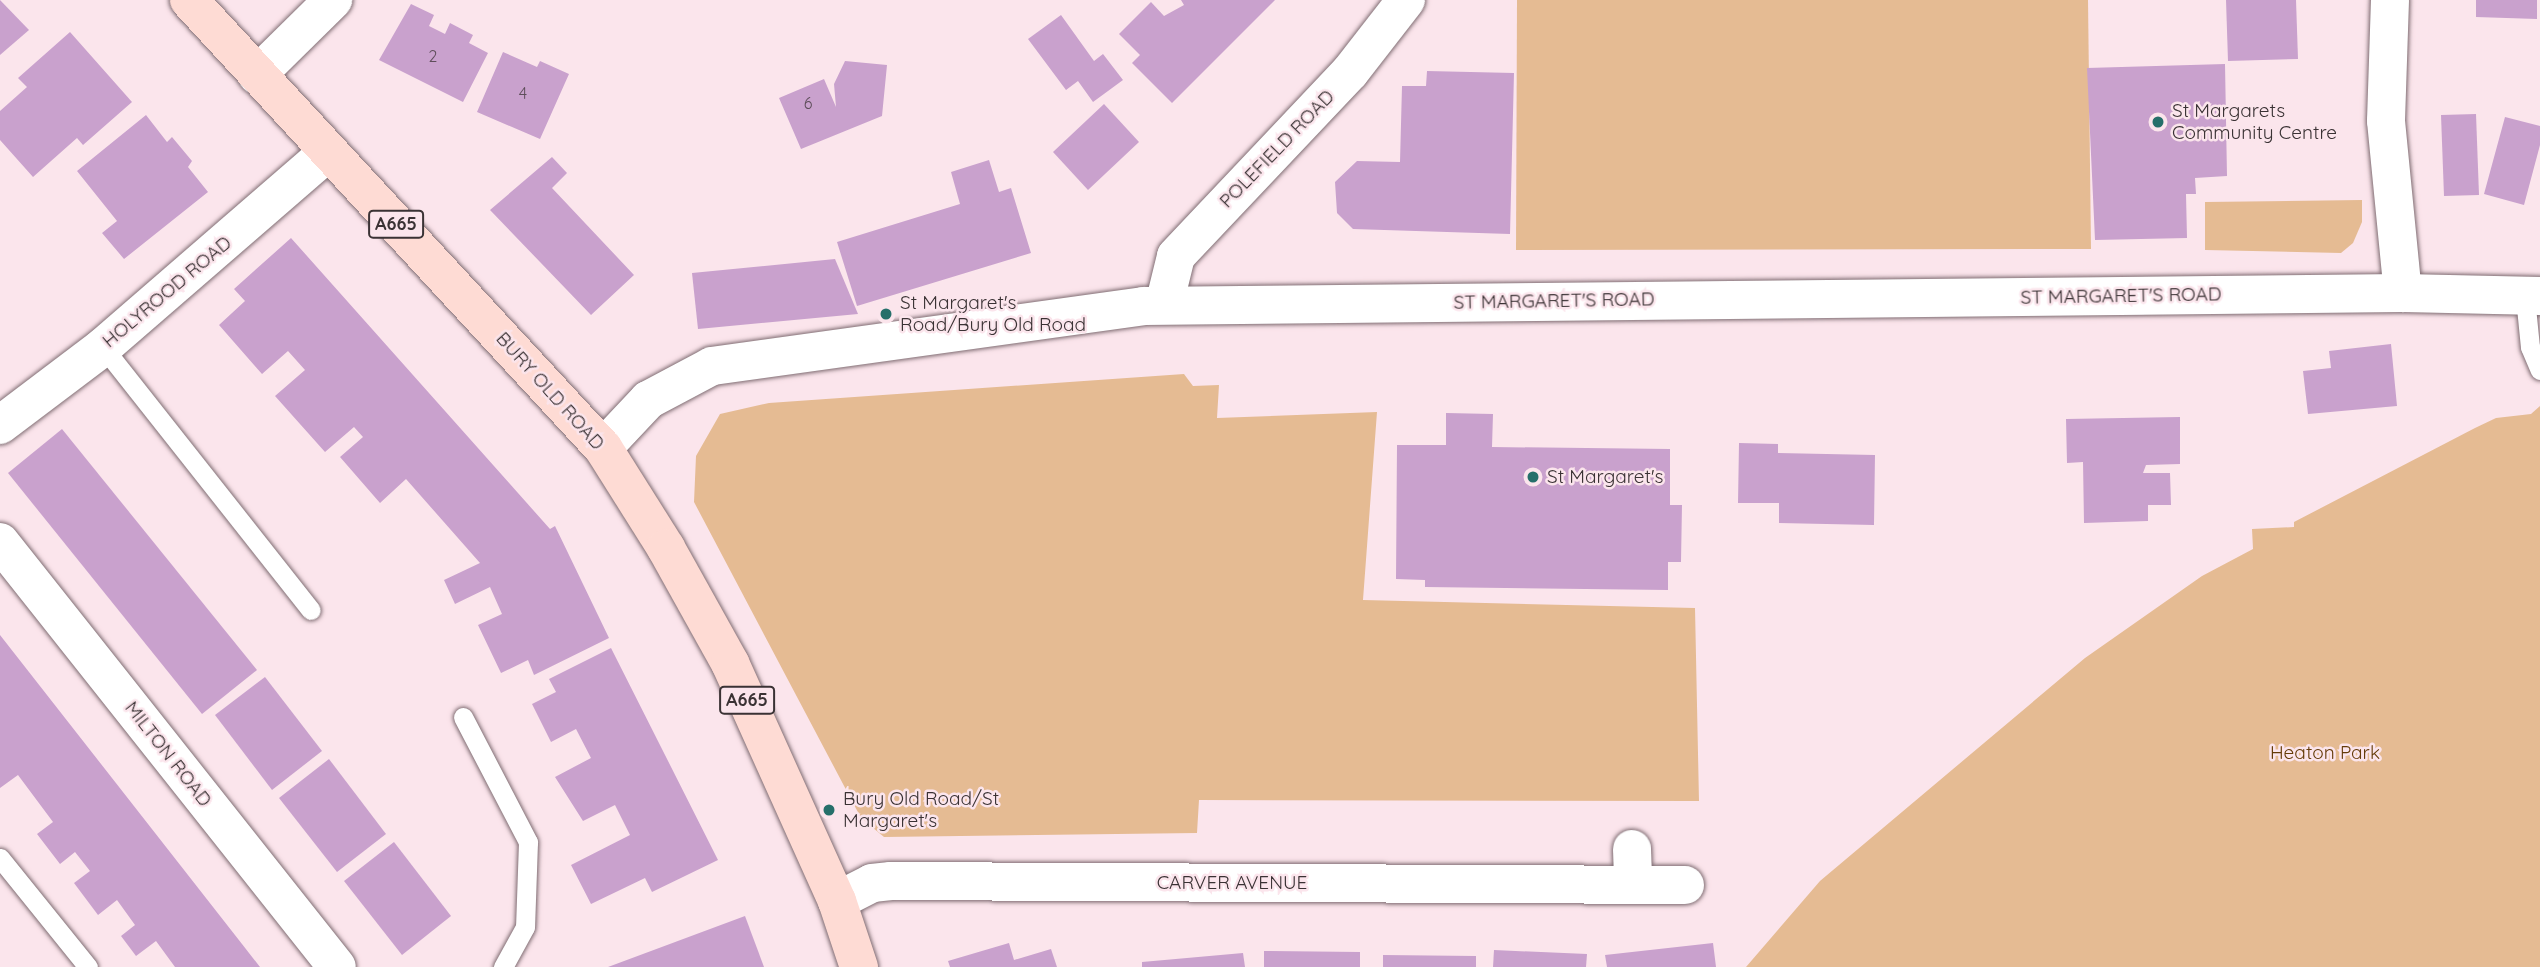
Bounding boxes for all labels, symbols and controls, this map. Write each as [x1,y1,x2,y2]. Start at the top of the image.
house number: 2 [429,46,437,66]
house number: 4 [519,83,527,103]
street label: POLEFIELD ROAD [1215,85,1339,213]
house number: 6 [804,93,812,113]
place label: St Margarets Community Centre [2172,100,2337,144]
marker: St Margarets Community Centre [2150,114,2166,130]
road number: A665 [368,210,424,238]
street label: HOLYROOD ROAD [98,231,236,353]
street label: ST MARGARET'S ROAD [2020,283,2222,309]
street label: ST MARGARET'S ROAD [1453,288,1655,314]
place label: St Margaret's Road/Bury Old Road [900,292,1086,336]
marker: St Margaret's Road/Bury Old Road [878,306,894,322]
street label: BURY OLD ROAD [491,327,609,455]
place label: St Margaret's [1547,466,1663,488]
marker: St Margaret's [1525,469,1541,485]
road number: A665 [719,686,775,714]
street label: MILTON ROAD [120,697,216,811]
park label: Heaton Park [2270,742,2380,764]
place label: Bury Old Road/St Margaret's [843,788,999,832]
marker: Bury Old Road/St Margaret's [821,802,837,818]
street label: CARVER AVENUE [1157,872,1307,894]

